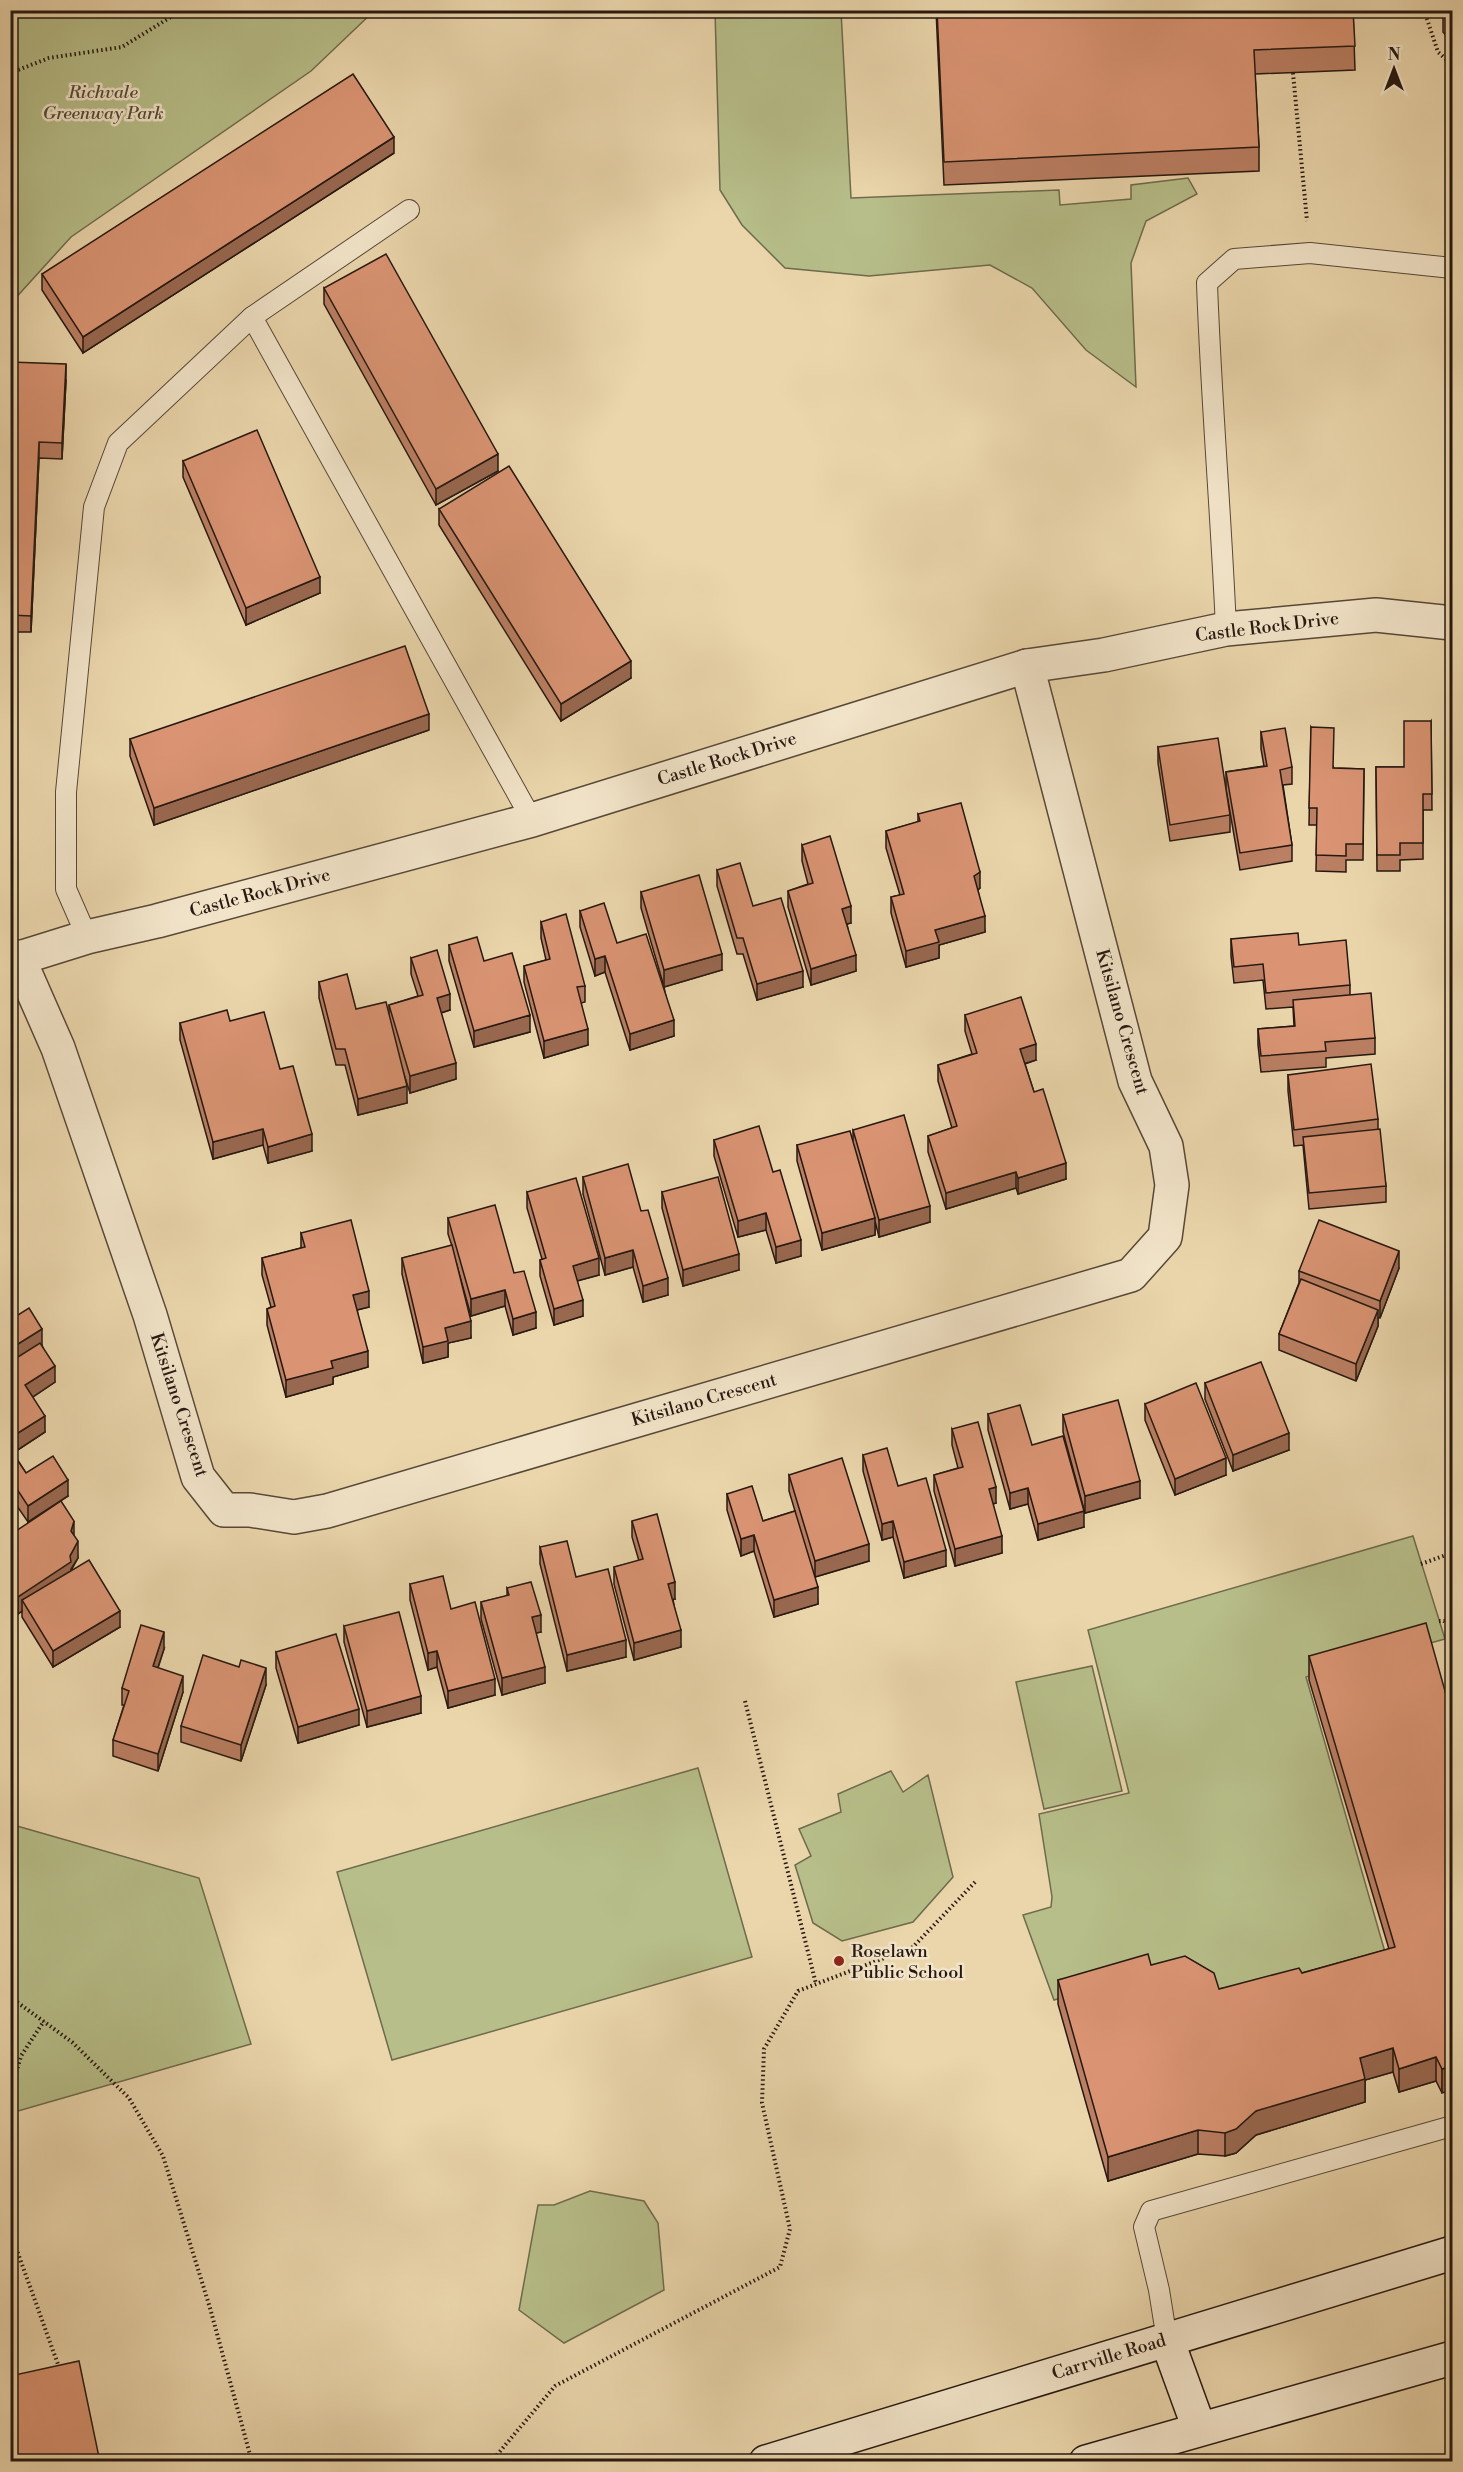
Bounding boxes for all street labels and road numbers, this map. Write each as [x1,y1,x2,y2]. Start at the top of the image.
street label: Castle Rock Drive [1194,607,1340,647]
street label: Castle Rock Drive [654,727,800,791]
street label: Castle Rock Drive [187,863,333,923]
street label: Kitsilano Crescent [1090,947,1154,1098]
street label: Kitsilano Crescent [145,1330,213,1481]
street label: Kitsilano Crescent [629,1368,780,1432]
street label: Carrville Road [1049,2328,1170,2385]

